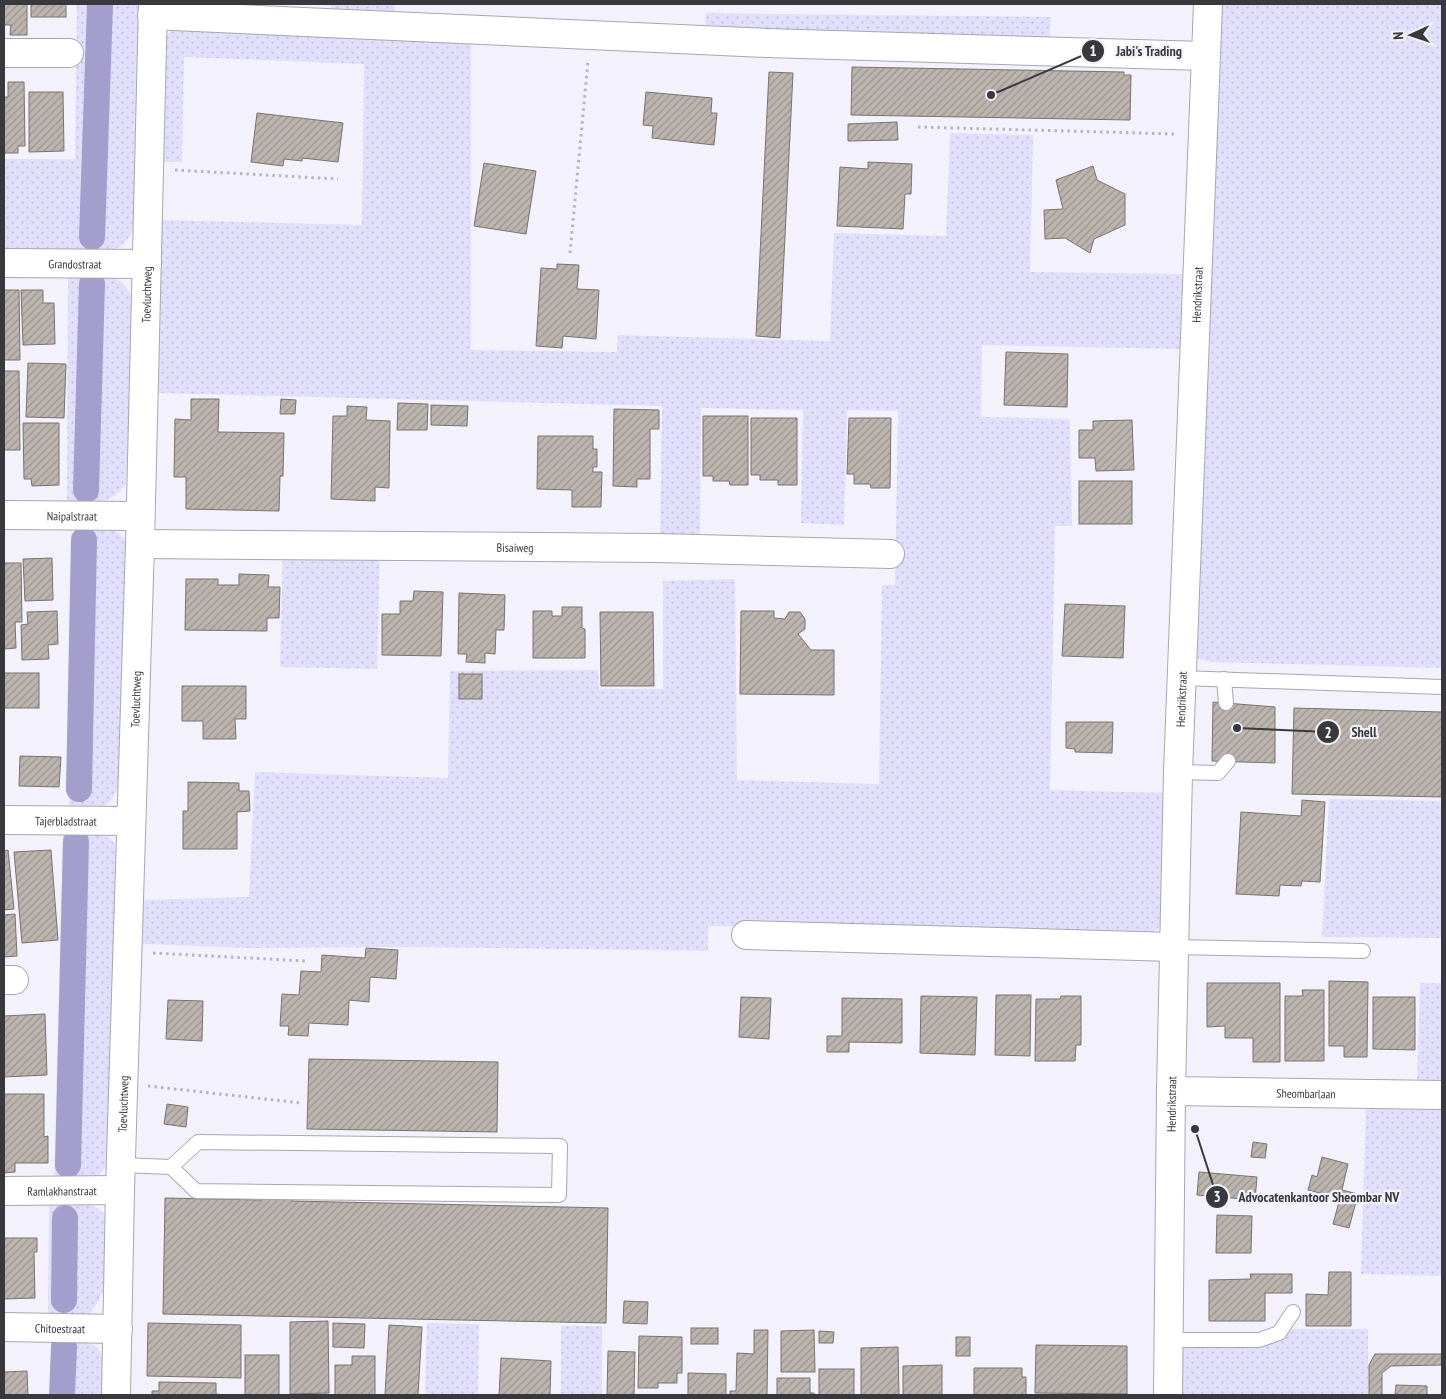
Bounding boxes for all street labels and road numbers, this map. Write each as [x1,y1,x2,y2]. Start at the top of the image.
street label: Grandostraat [48,256,102,271]
street label: Hendrikstraat [1188,265,1205,323]
street label: Toevluchtweg [138,266,154,323]
street label: Naipalstraat [47,508,98,523]
street label: Bisaiweg [497,539,533,555]
street label: Hendrikstraat [1172,670,1189,727]
street label: Toevluchtweg [127,671,144,728]
street label: Tajerbladstraat [35,813,98,828]
street label: Hendrikstraat [1163,1075,1179,1132]
street label: Toevluchtweg [114,1076,131,1133]
street label: Sheombarlaan [1276,1085,1336,1101]
street label: Ramlakhanstraat [27,1183,98,1198]
street label: Chitoestraat [35,1320,86,1336]

